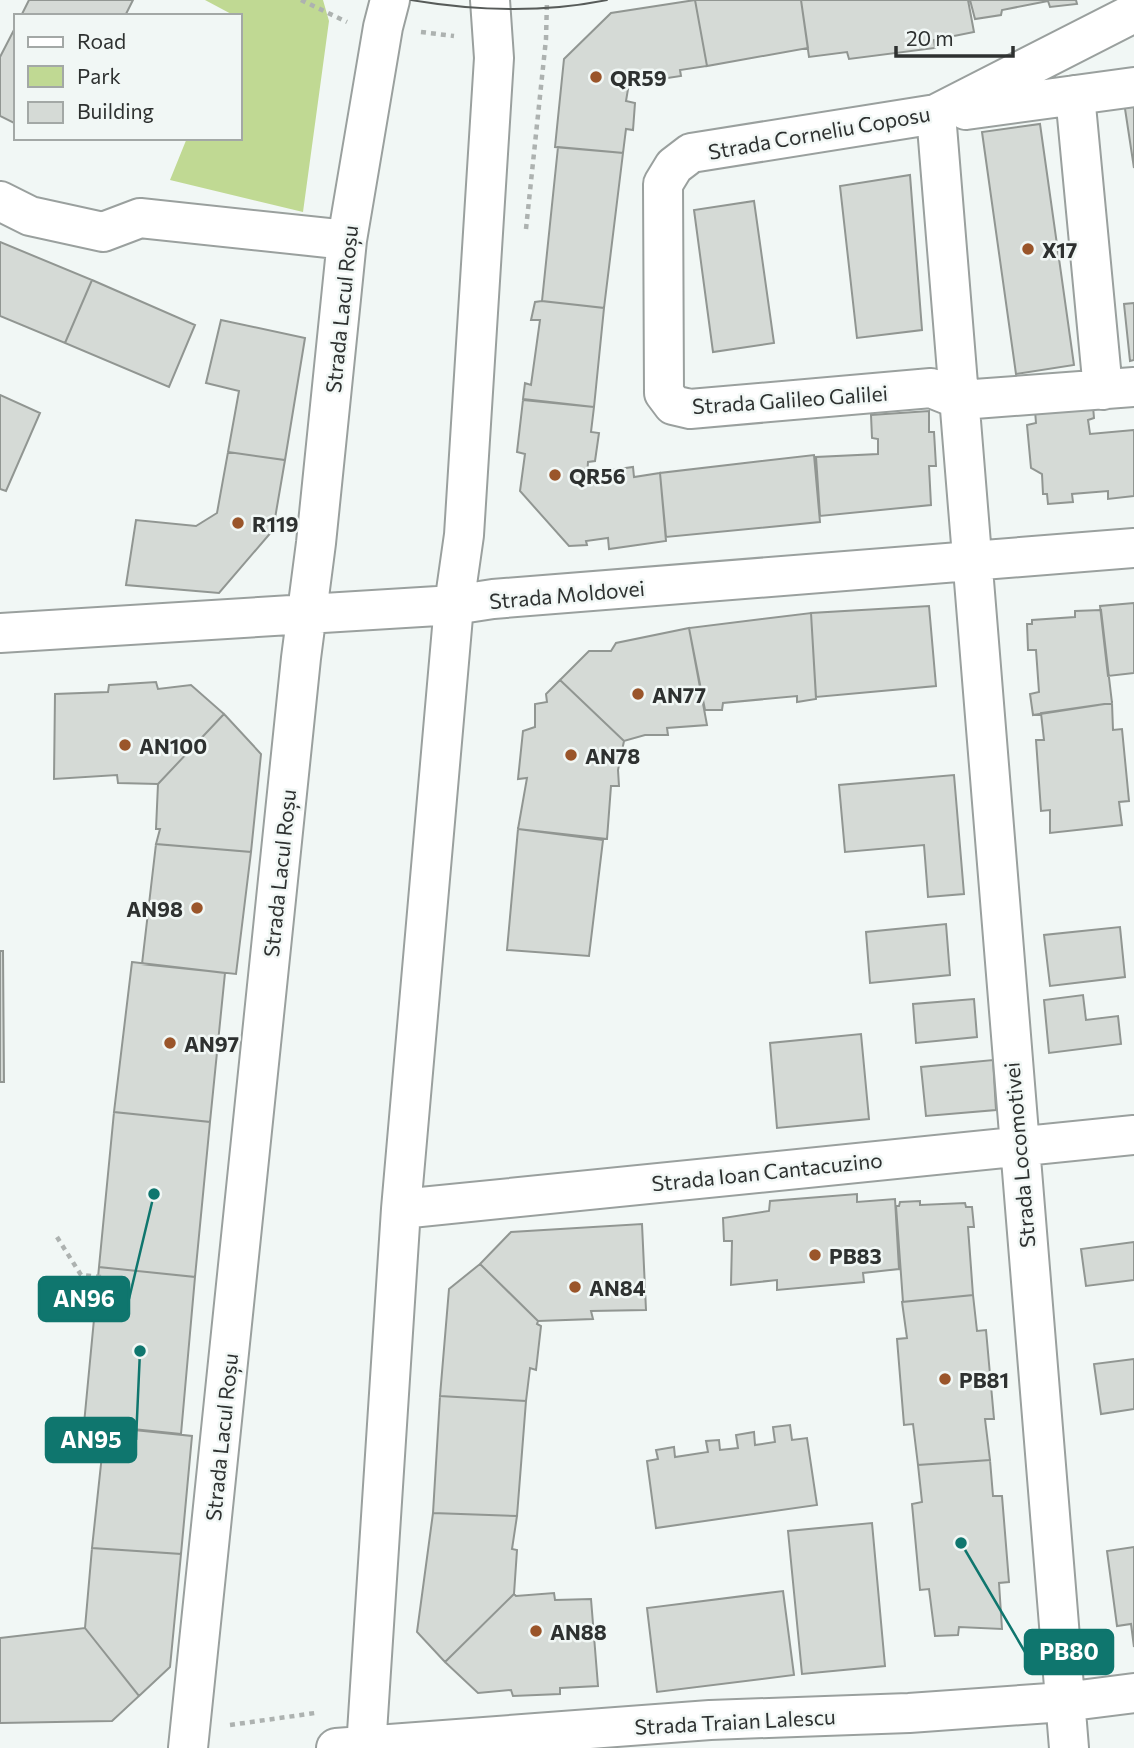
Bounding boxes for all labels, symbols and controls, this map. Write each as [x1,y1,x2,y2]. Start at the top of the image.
legend [14,14,242,140]
scale bar [896,14,1013,58]
text: 20 m [906,25,954,50]
text: Road [77,28,126,53]
text: Park [77,63,121,88]
place label: QR59 [610,65,667,90]
marker: QR59 [588,69,604,85]
text: Building [77,98,154,123]
street label: Strada Corneliu Coposu [706,100,932,164]
street label: Strada Lacul Roșu [320,224,364,394]
place label: X17 [1042,237,1077,262]
marker: X17 [1020,241,1036,257]
street label: Strada Galileo Galilei [691,380,889,418]
place label: QR56 [569,463,626,488]
marker: QR56 [547,467,563,483]
place label: R119 [252,511,299,536]
marker: R119 [230,515,246,531]
street label: Strada Moldovei [488,575,646,613]
place label: AN77 [652,682,706,707]
marker: AN77 [630,686,646,702]
place label: AN100 [139,733,207,758]
marker: AN100 [117,737,133,753]
place label: AN78 [585,743,640,768]
marker: AN78 [563,747,579,763]
street label: Strada Lacul Roșu [258,788,302,958]
place label: AN98 [126,896,183,921]
marker: AN98 [189,900,205,916]
place label: AN97 [184,1031,239,1056]
marker: AN97 [162,1035,178,1051]
street label: Strada Locomotivei [998,1061,1040,1249]
street label: Strada Ioan Cantacuzino [650,1146,884,1196]
place label: PB83 [829,1243,882,1268]
marker: PB83 [807,1247,823,1263]
place label: AN84 [589,1275,646,1300]
callout: AN96 [39,1277,129,1321]
marker: AN84 [567,1279,583,1295]
text: AN96 [53,1284,115,1312]
street label: Strada Lacul Roșu [200,1352,244,1522]
place label: PB81 [959,1367,1009,1392]
marker: PB81 [937,1371,953,1387]
callout: AN95 [46,1418,136,1462]
text: AN95 [60,1425,122,1453]
place label: AN88 [550,1619,607,1644]
marker: AN88 [528,1623,544,1639]
callout: PB80 [1025,1630,1113,1674]
text: PB80 [1039,1637,1099,1665]
street label: Strada Traian Lalescu [634,1703,836,1739]

